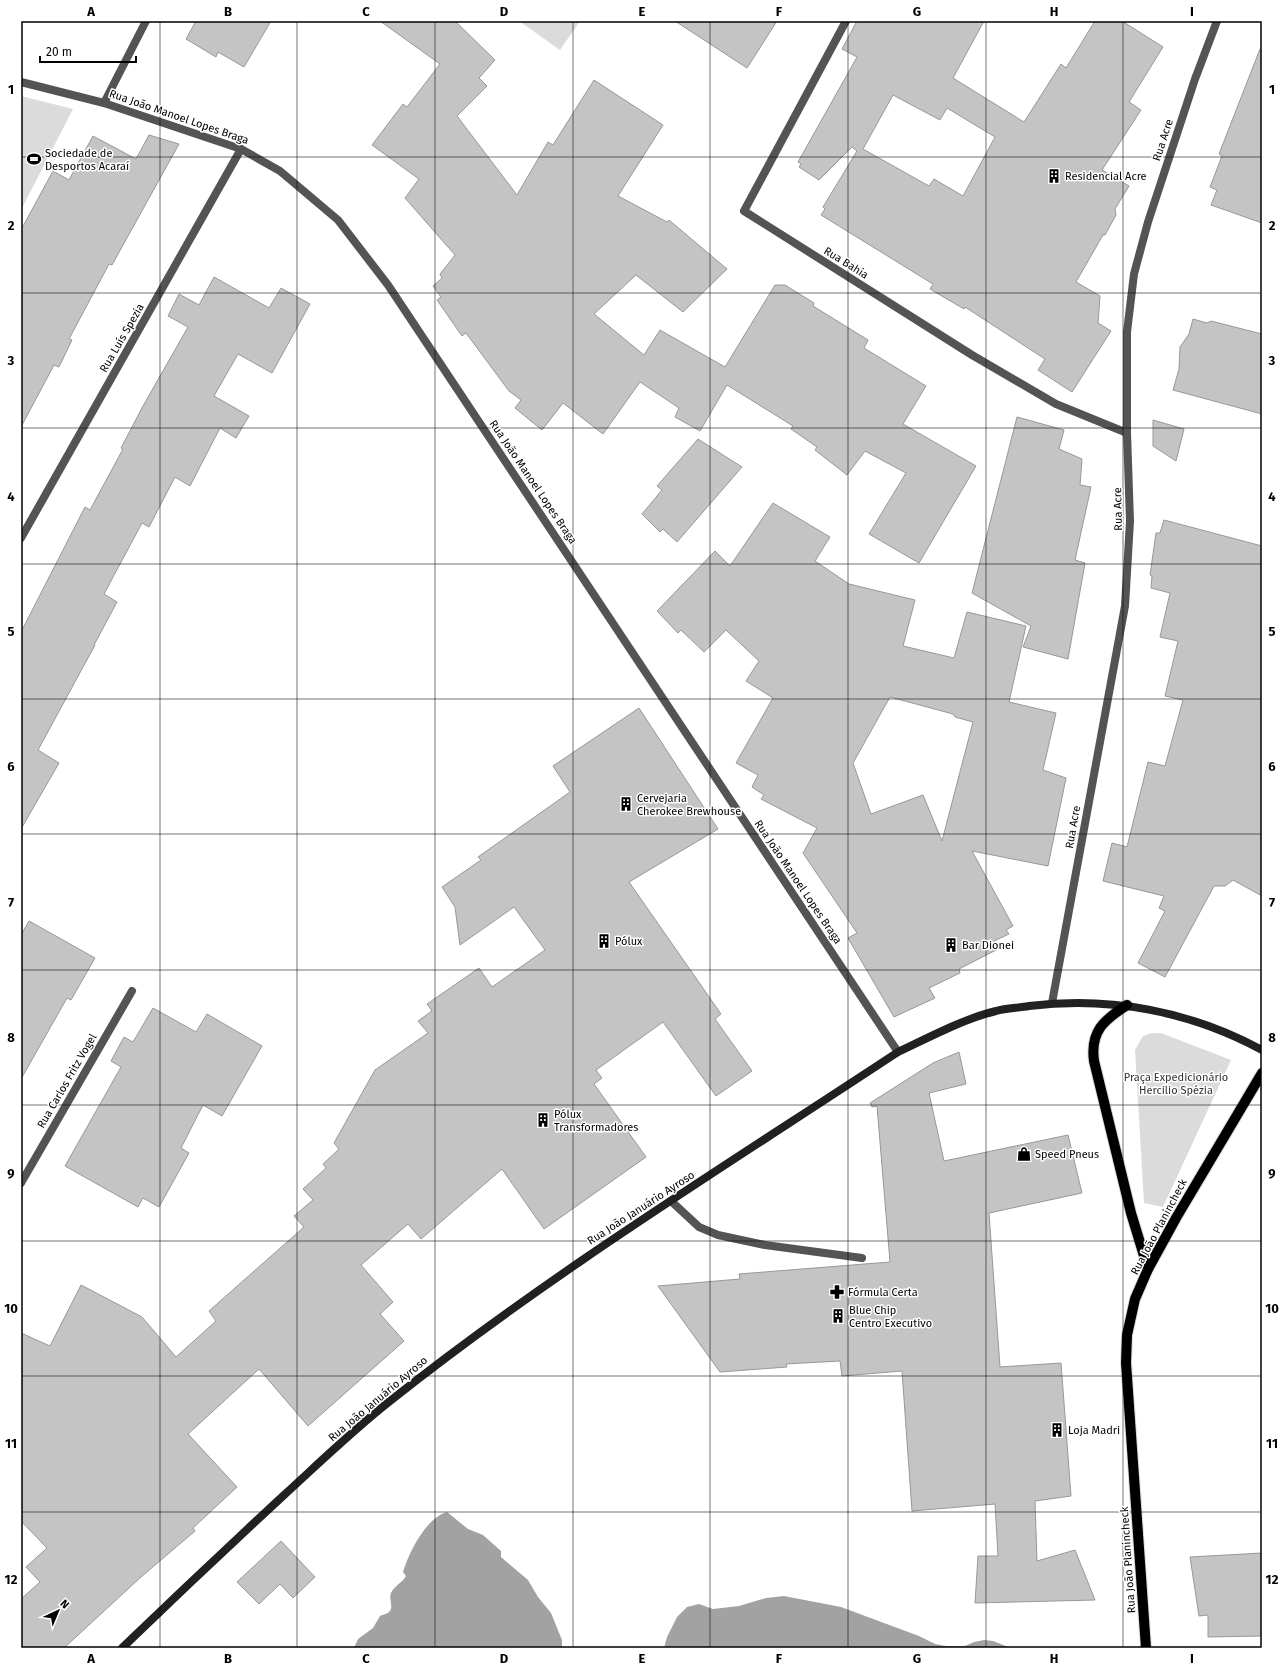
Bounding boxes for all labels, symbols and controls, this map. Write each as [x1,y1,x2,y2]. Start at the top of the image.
text: A [86,4,95,19]
text: B [224,4,232,19]
text: C [362,4,370,19]
text: D [500,4,509,19]
text: E [639,4,646,19]
text: F [776,4,783,19]
text: G [913,4,921,19]
text: H [1050,4,1058,19]
text: I [1190,4,1194,19]
scale bar [40,38,136,64]
text: 20 m [46,45,72,59]
text: 1 [8,82,14,97]
text: 1 [1269,82,1275,97]
street label: Rua João Manoel Lopes Braga [108,87,250,147]
street label: Rua Acre [1150,117,1176,163]
place label: Sociedade de Desportos Acaraí [45,147,129,173]
sports icon: Sociedade de Desportos Acaraí [26,151,42,167]
building icon: Residencial Acre [1046,168,1062,184]
place label: Residencial Acre [1065,170,1147,183]
text: 2 [8,218,15,233]
text: 2 [1269,218,1276,233]
street label: Rua Bahia [821,244,871,282]
street label: Rua Luís Spezia [97,301,147,375]
text: 3 [7,353,15,368]
text: 3 [1268,353,1276,368]
street label: Rua João Manoel Lopes Braga [487,418,579,546]
street label: Rua Acre [1111,487,1125,531]
text: 4 [7,489,15,504]
text: 4 [1268,489,1276,504]
text: 5 [8,624,15,639]
text: 5 [1269,624,1276,639]
text: 6 [7,759,15,774]
text: 6 [1268,759,1276,774]
place label: Cervejaria Cherokee Brewhouse [637,792,741,818]
building icon: Cervejaria Cherokee Brewhouse [618,796,634,812]
street label: Rua Acre [1063,804,1083,850]
street label: Rua João Manoel Lopes Braga [752,818,844,946]
text: 7 [8,895,14,910]
text: 7 [1269,895,1275,910]
building icon: Pólux [596,933,612,949]
place label: Pólux [615,935,643,948]
building icon: Bar Dionei [943,937,959,953]
place label: Bar Dionei [962,939,1014,952]
text: 8 [7,1030,15,1045]
text: 8 [1268,1030,1276,1045]
street label: Rua Carlos Fritz Vogel [35,1031,99,1131]
park label: Praça Expedicionário Hercilio Spézia [1124,1071,1228,1097]
place label: Pólux Transformadores [554,1108,639,1134]
building icon: Pólux Transformadores [535,1112,551,1128]
shop icon: Speed Pneus [1016,1146,1032,1162]
place label: Speed Pneus [1035,1148,1099,1161]
text: 9 [7,1166,15,1181]
text: 9 [1268,1166,1276,1181]
street label: Rua João Januário Ayroso [585,1168,697,1248]
street label: Rua João Planincheck [1128,1176,1190,1277]
pharmacy icon: Fórmula Certa [829,1284,845,1300]
place label: Fórmula Certa [848,1286,918,1299]
text: 10 [4,1301,18,1316]
text: 10 [1265,1301,1279,1316]
place label: Blue Chip Centro Executivo [849,1304,932,1330]
building icon: Blue Chip Centro Executivo [830,1308,846,1324]
street label: Rua João Januário Ayroso [326,1354,430,1444]
building icon: Loja Madri [1049,1422,1065,1438]
place label: Loja Madri [1068,1424,1120,1437]
text: 11 [5,1436,17,1451]
text: 11 [1266,1436,1278,1451]
street label: Rua João Planincheck [1118,1506,1138,1614]
text: 12 [5,1572,18,1587]
text: 12 [1266,1572,1279,1587]
north arrow [38,1591,78,1631]
text: N [57,1597,72,1611]
text: A [86,1651,95,1666]
text: B [224,1651,232,1666]
text: C [362,1651,370,1666]
text: D [500,1651,509,1666]
text: E [639,1651,646,1666]
text: F [776,1651,783,1666]
text: G [913,1651,921,1666]
text: H [1050,1651,1058,1666]
text: I [1190,1651,1194,1666]

